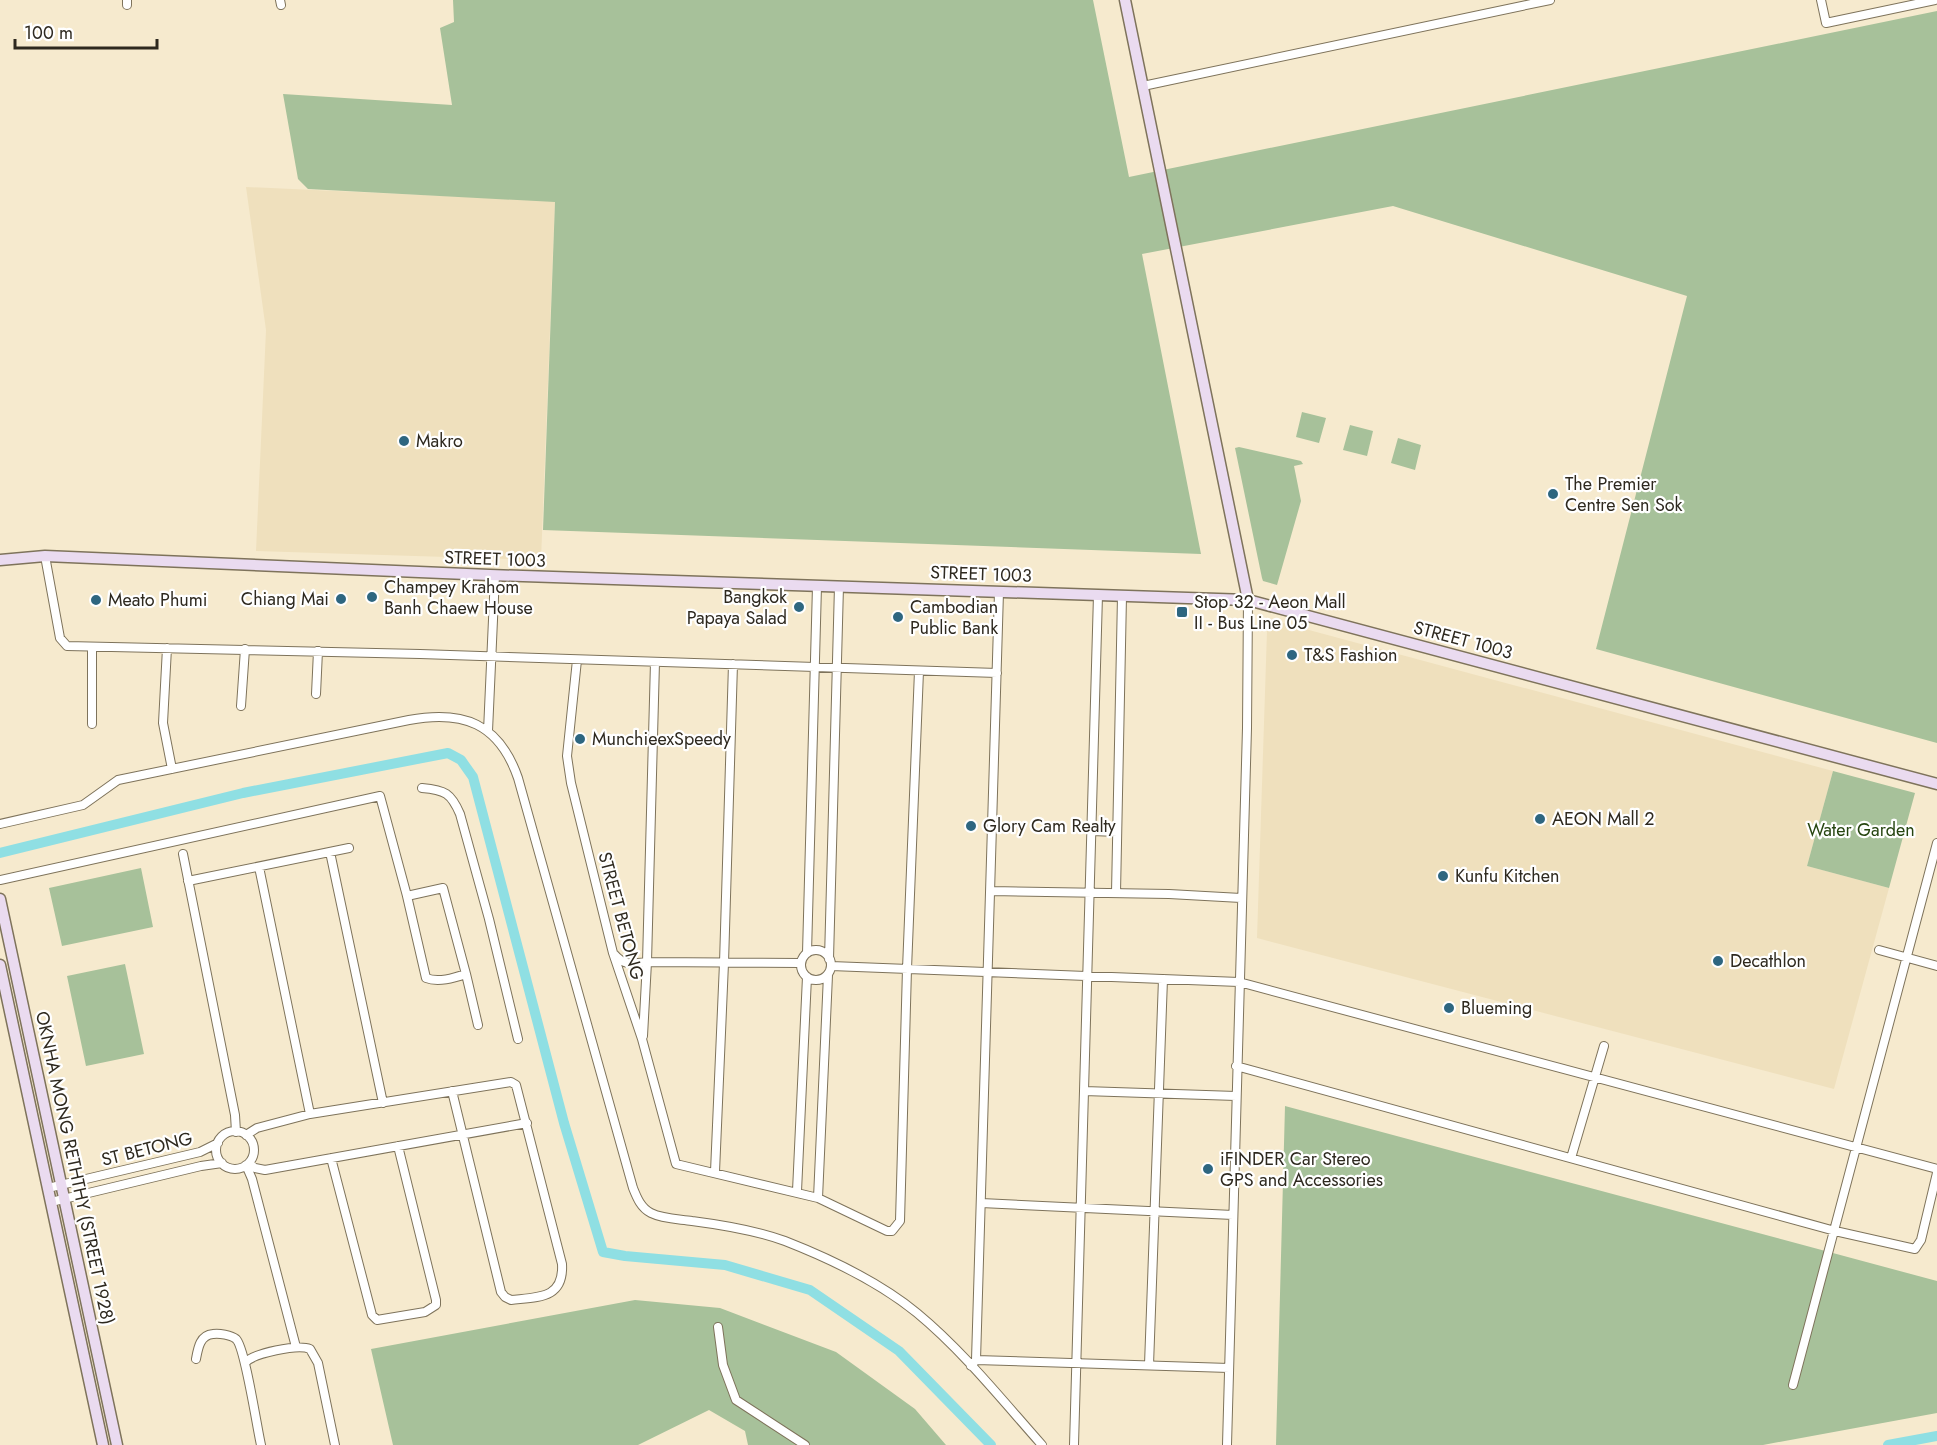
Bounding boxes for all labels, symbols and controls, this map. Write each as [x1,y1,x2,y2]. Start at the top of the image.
scale bar [15,12,158,50]
text: 100 m [24,20,73,46]
place label: Makro [416,428,463,454]
marker: Makro [397,434,411,448]
place label: The Premier Centre Sen Sok [1565,471,1683,518]
marker: The Premier Centre Sen Sok [1546,487,1560,501]
street label: STREET 1003 [444,544,546,574]
street label: STREET 1003 [930,559,1032,589]
place label: Champey Krahom Banh Chaew House [384,574,533,621]
place label: Bangkok Papaya Salad [687,584,787,631]
place label: Chiang Mai [241,586,329,612]
place label: Meato Phumi [108,587,208,613]
place label: Stop 32 - Aeon Mall II - Bus Line 05 [1194,589,1346,636]
marker: Champey Krahom Banh Chaew House [365,590,379,604]
marker: Chiang Mai [334,592,348,606]
marker: Meato Phumi [89,593,103,607]
place label: Cambodian Public Bank [910,594,998,641]
marker: Bangkok Papaya Salad [792,600,806,614]
marker: Stop 32 - Aeon Mall II - Bus Line 05 [1175,605,1189,619]
marker: Cambodian Public Bank [891,610,905,624]
street label: STREET 1003 [1411,614,1516,666]
place label: T&S Fashion [1304,642,1398,668]
marker: T&S Fashion [1285,648,1299,662]
place label: MunchieexSpeedy [592,726,731,752]
marker: MunchieexSpeedy [573,732,587,746]
place label: AEON Mall 2 [1552,806,1655,832]
marker: AEON Mall 2 [1533,812,1547,826]
place label: Glory Cam Realty [983,813,1116,839]
park label: Water Garden [1807,817,1915,843]
marker: Glory Cam Realty [964,819,978,833]
street label: STREET BETONG [591,849,651,983]
place label: Kunfu Kitchen [1455,863,1559,889]
marker: Kunfu Kitchen [1436,869,1450,883]
place label: Decathlon [1730,948,1806,974]
marker: Decathlon [1711,954,1725,968]
place label: Blueming [1461,995,1532,1021]
marker: Blueming [1442,1001,1456,1015]
street label: OKNHA MONG RETHTHY (STREET 1928) [29,1009,121,1327]
street label: ST BETONG [99,1125,195,1173]
place label: iFINDER Car Stereo GPS and Accessories [1220,1146,1383,1193]
marker: iFINDER Car Stereo GPS and Accessories [1201,1162,1215,1176]

